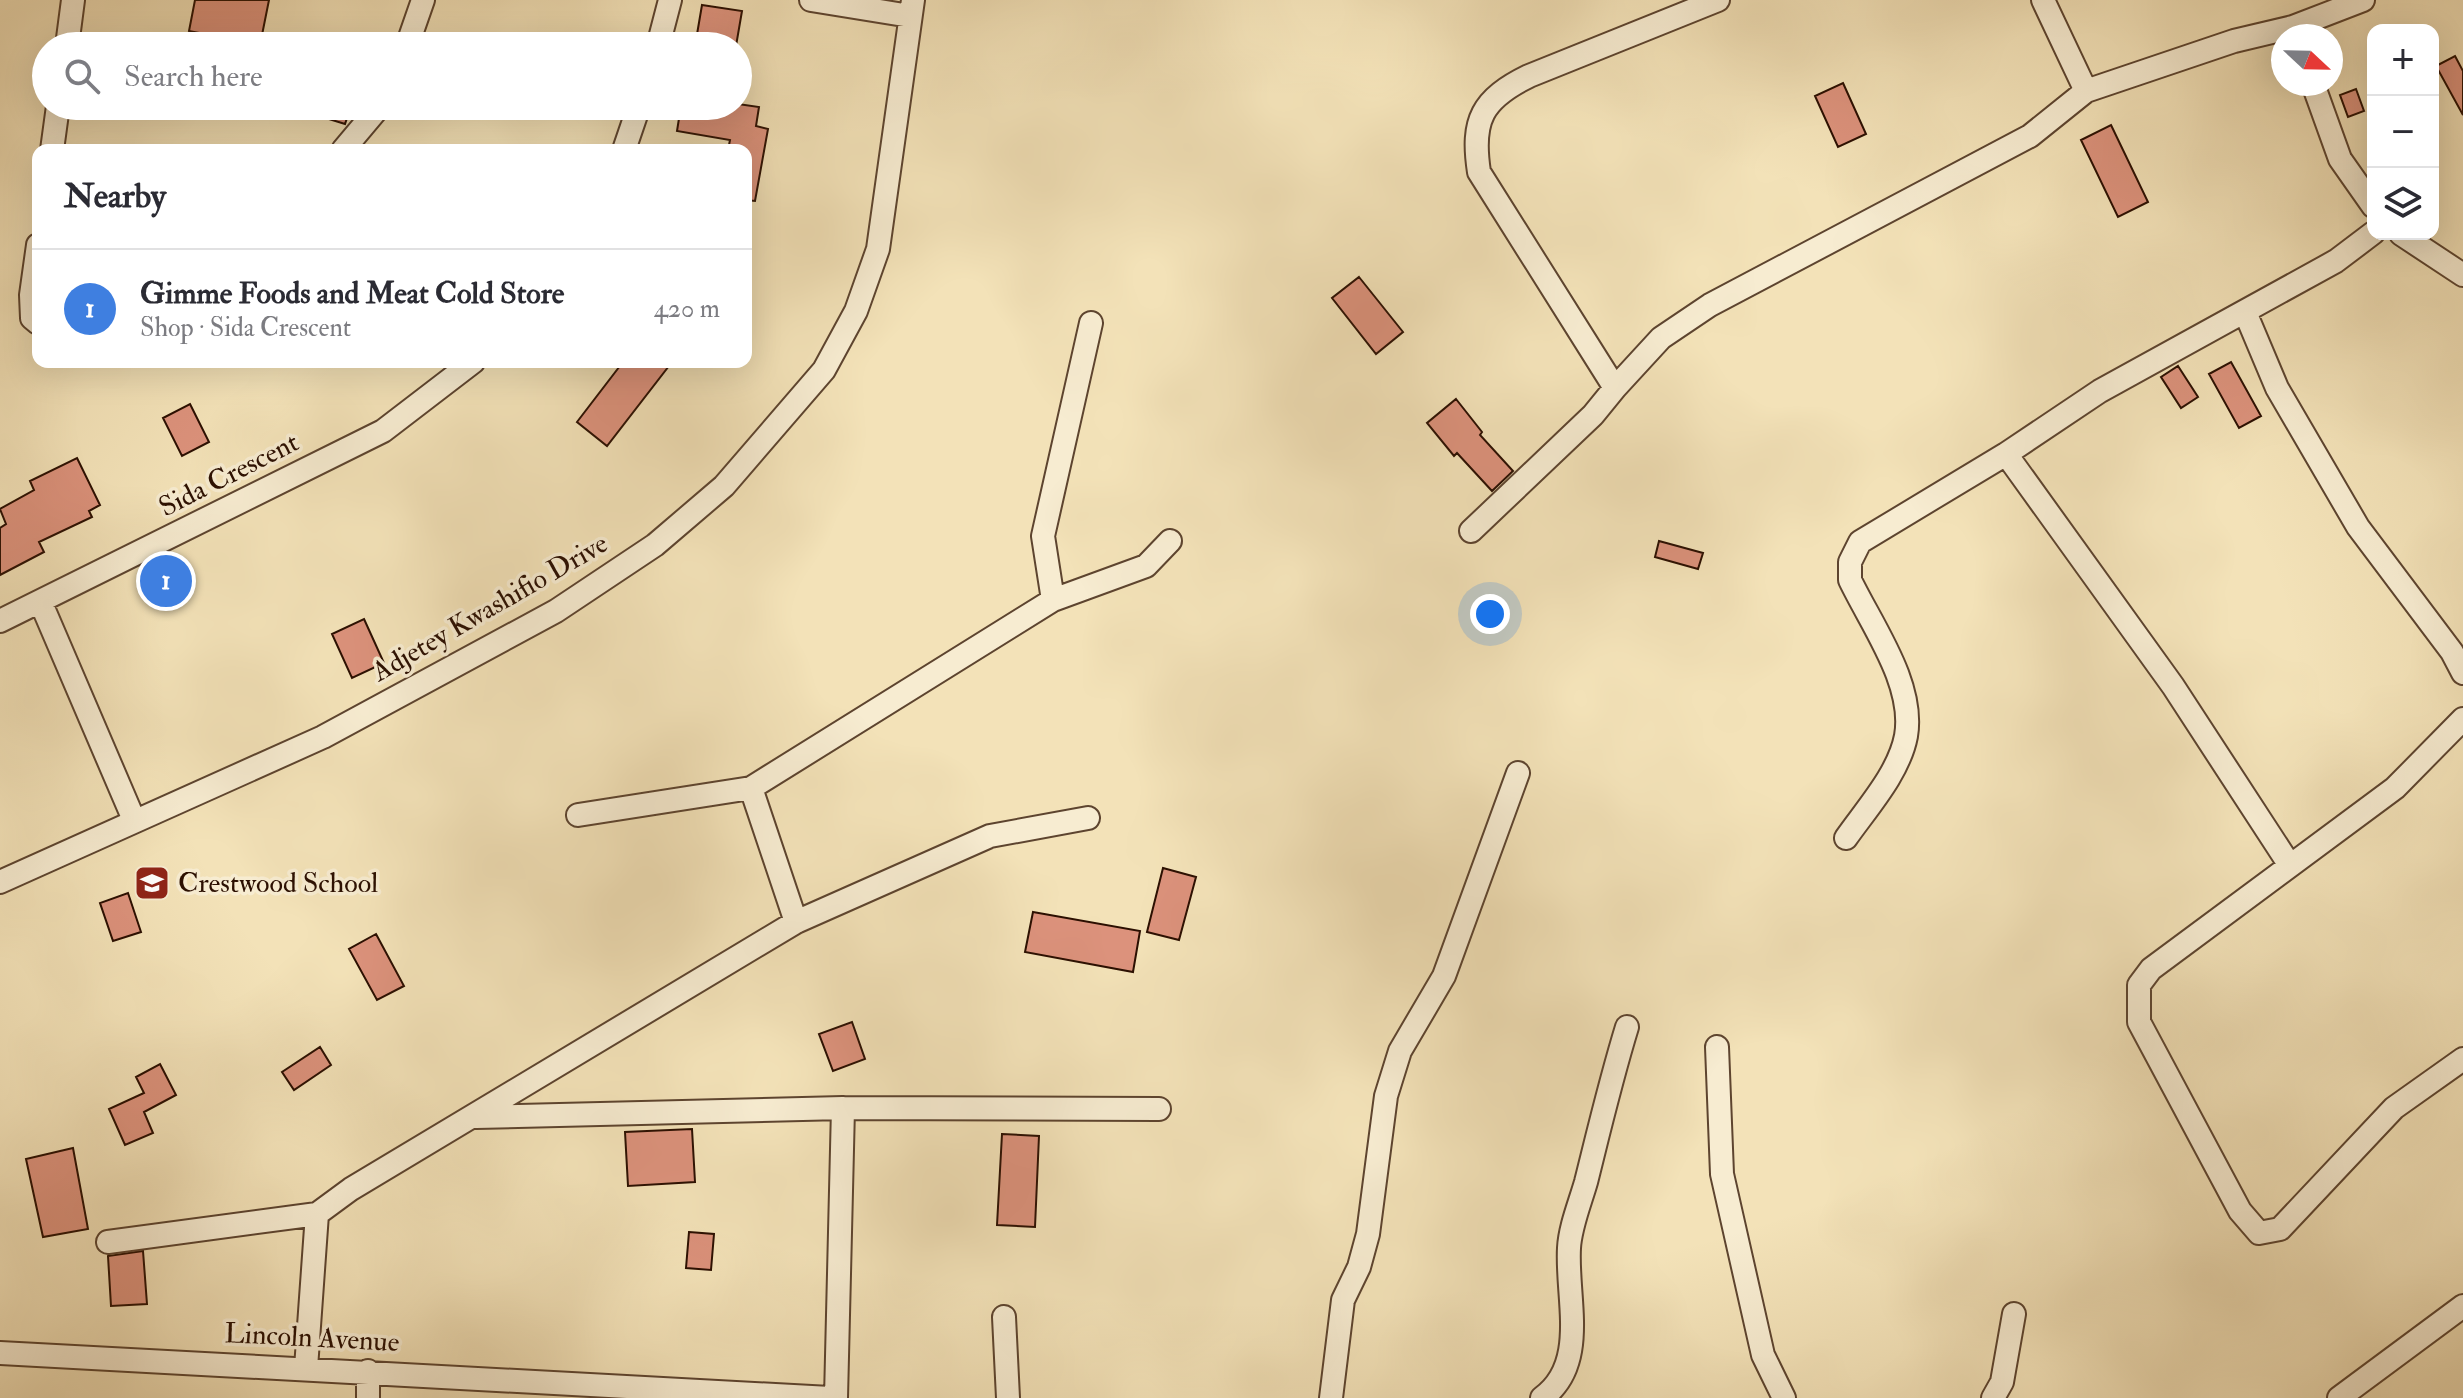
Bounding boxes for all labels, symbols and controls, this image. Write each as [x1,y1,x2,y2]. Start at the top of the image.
north arrow [2271,24,2343,96]
map controls [2367,24,2439,240]
button: + [2367,24,2439,96]
search box [32,32,752,120]
icon: search [60,54,104,98]
text: Search here [124,58,263,95]
button: − [2367,96,2439,168]
button: layers [2367,168,2439,240]
text: Nearby [64,175,166,218]
text: Gimme Foods and Meat Cold Store [140,275,564,312]
text: 1 [85,293,95,325]
text: 420 m [654,293,720,325]
text: Shop · Sida Crescent [140,312,351,344]
street label: Sida Crescent [153,425,305,525]
street label: Adjetey Kwashifio Drive [365,526,614,690]
pin: 1 [140,551,192,611]
your location [1470,594,1510,634]
school or university icon: Crestwood School [133,864,171,902]
place label: Crestwood School [178,866,378,901]
street label: Lincoln Avenue [224,1316,401,1360]

